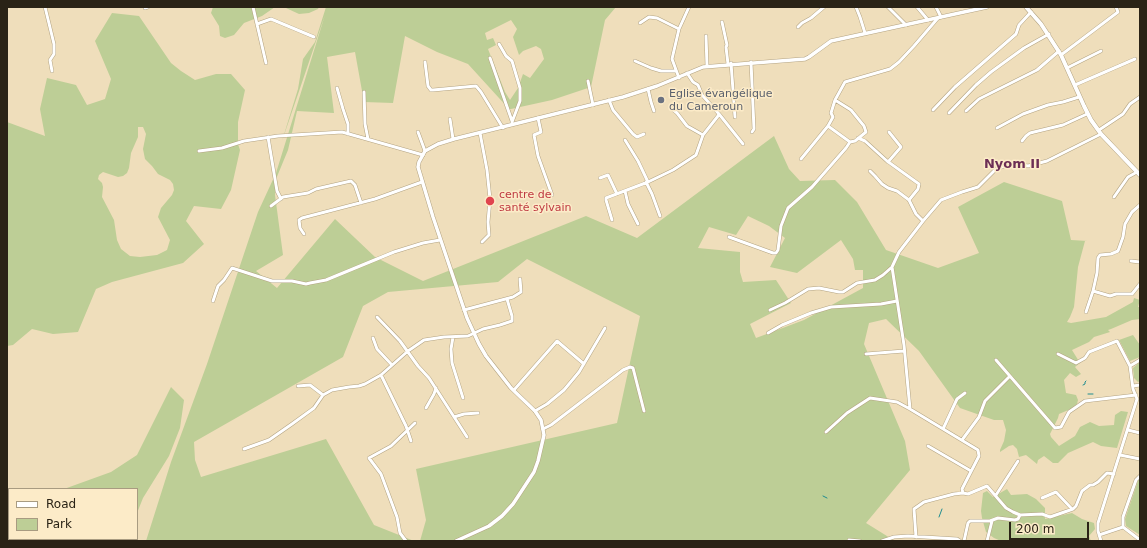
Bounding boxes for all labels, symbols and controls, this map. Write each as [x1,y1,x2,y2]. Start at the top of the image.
place label: Eglise évangélique du Cameroun [669,87,773,113]
marker: Eglise évangélique du Cameroun [656,95,666,105]
district label: Nyom II [984,157,1040,173]
place label: centre de santé sylvain [499,188,572,214]
marker: centre de santé sylvain [484,195,496,207]
legend [8,488,138,540]
text: Road [46,497,76,511]
scale bar [1011,514,1091,540]
text: Park [46,517,72,531]
text: 200 m [1016,522,1054,536]

